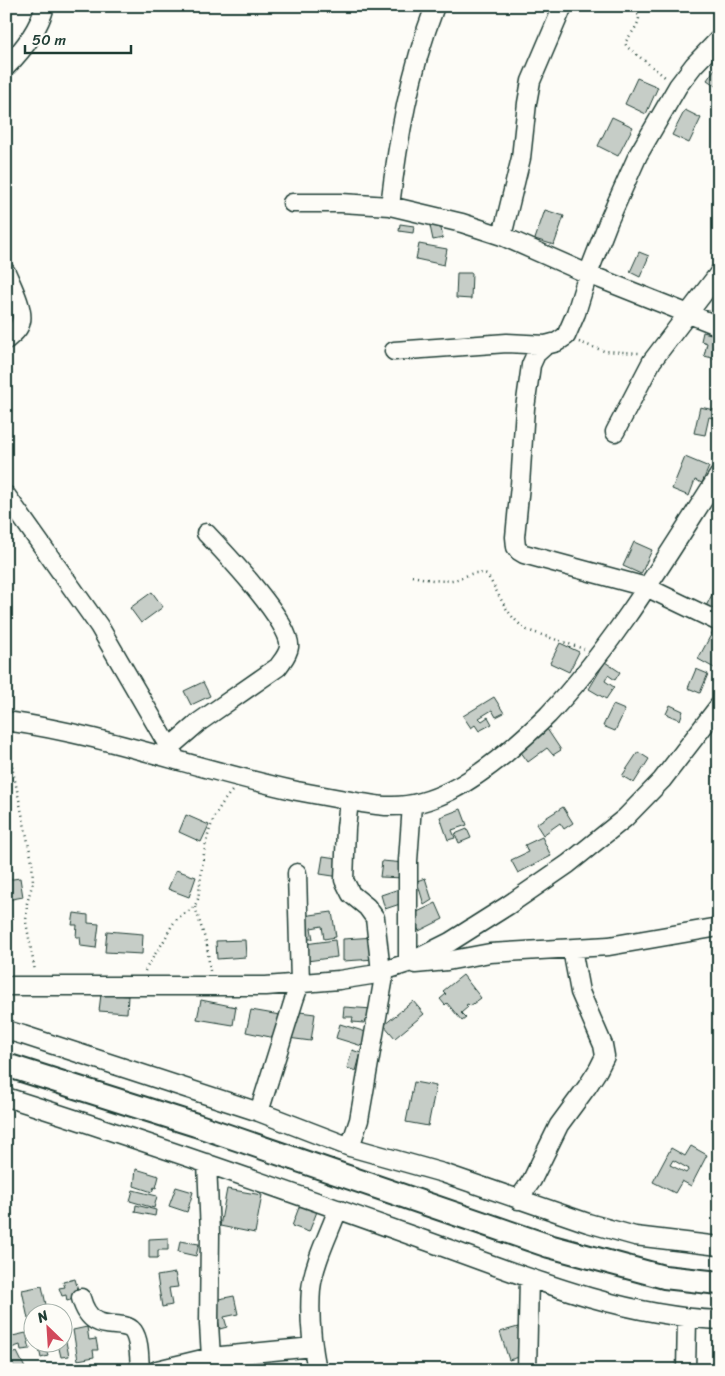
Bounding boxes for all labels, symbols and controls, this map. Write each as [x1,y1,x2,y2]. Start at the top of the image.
scale bar [25,22,131,54]
text: 50 m [32,27,67,53]
text: N [32,1303,53,1330]
north arrow [22,1304,72,1354]

